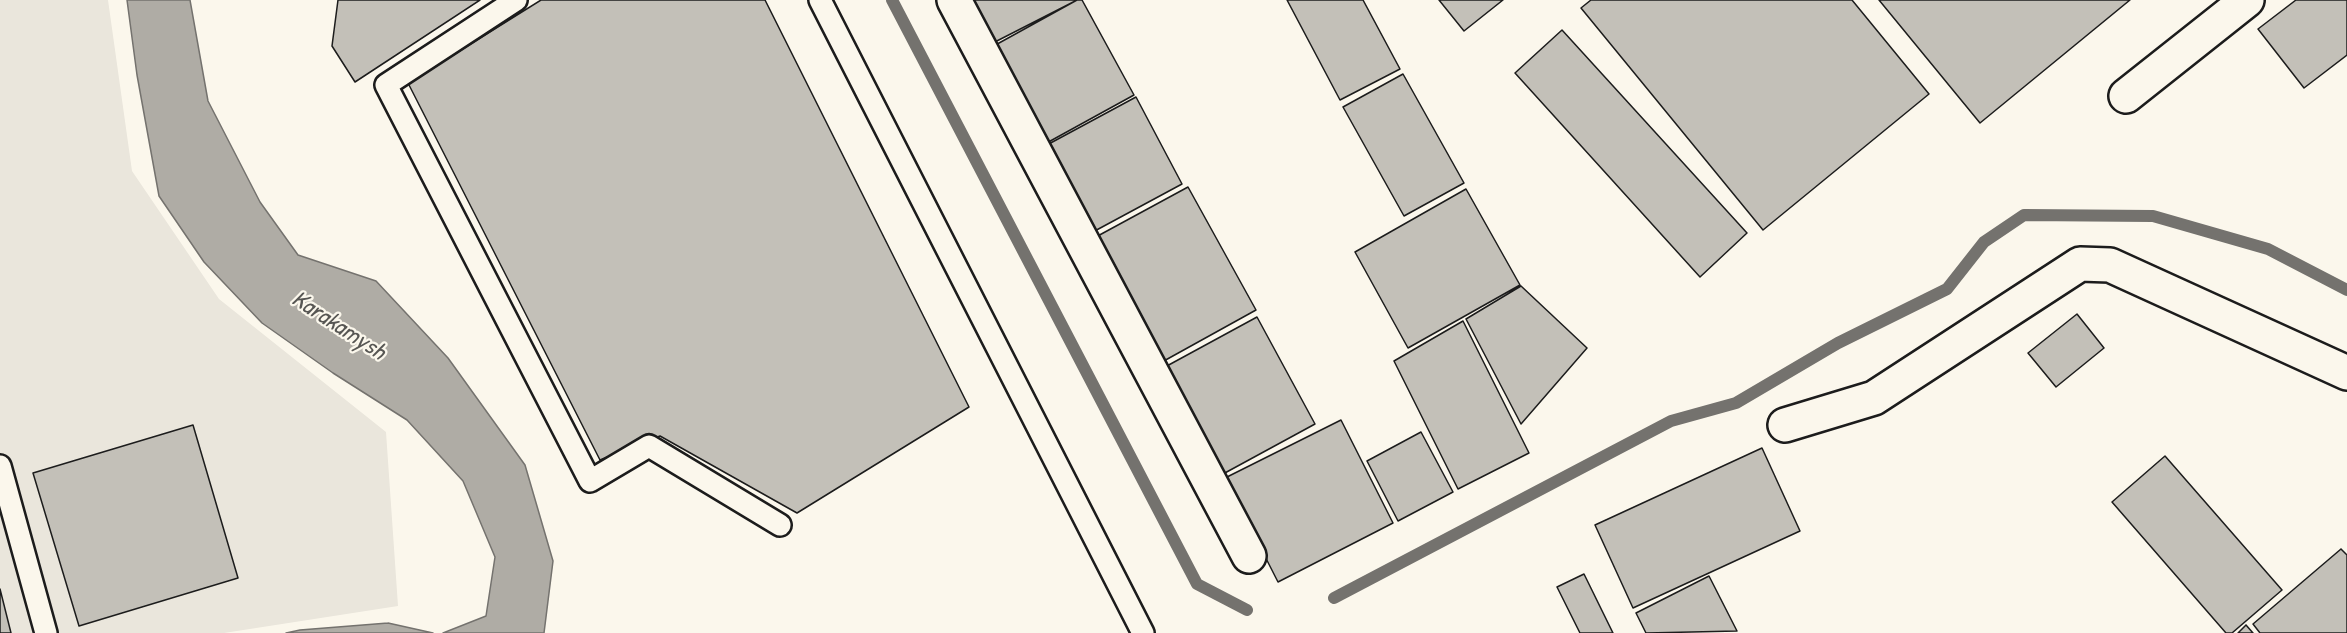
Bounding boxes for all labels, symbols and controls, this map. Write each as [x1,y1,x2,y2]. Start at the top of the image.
water label: Karakamysh [286,285,390,367]

